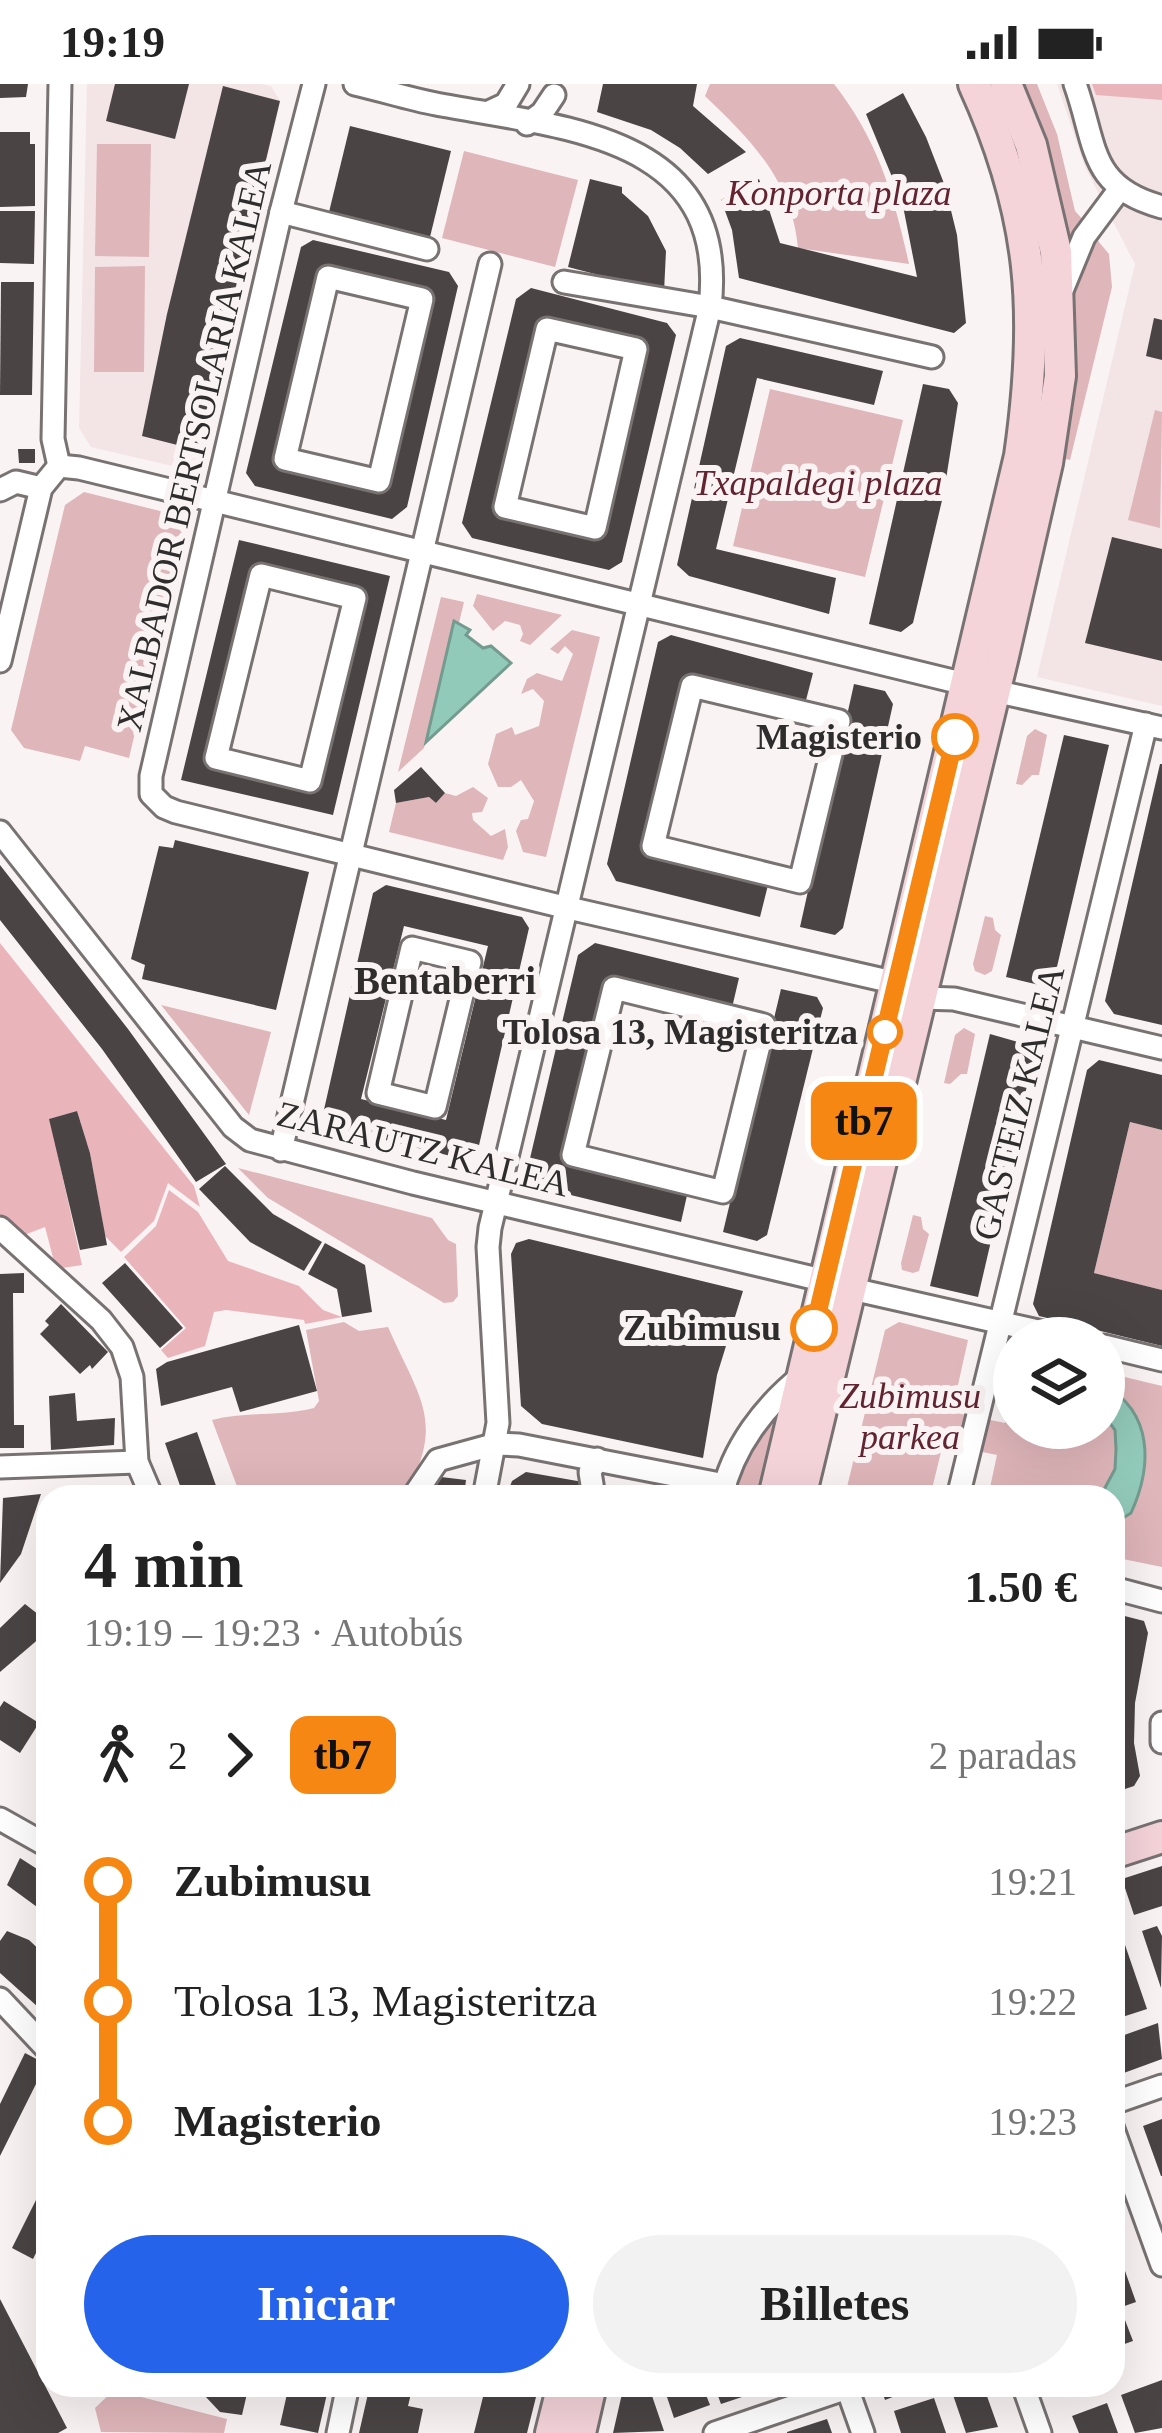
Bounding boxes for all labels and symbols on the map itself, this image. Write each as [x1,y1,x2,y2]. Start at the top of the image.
street label: XALBADOR BERTSOLARIA KALEA [109,157,279,735]
park label: Konporta plaza [725,173,952,213]
park label: Txapaldegi plaza [694,463,943,503]
marker: Magisterio [933,715,977,759]
place label: Magisterio [756,717,922,757]
district label: Bentaberri [354,959,536,1002]
street label: GASTEIZ KALEA [966,962,1072,1244]
place label: Tolosa 13, Magisteritza [502,1012,858,1052]
marker: Tolosa 13, Magisteritza [869,1016,901,1048]
line badge: tb7 [795,1082,933,1160]
street label: ZARAUTZ KALEA [273,1093,573,1205]
marker: Zubimusu [792,1306,836,1350]
place label: Zubimusu [623,1308,781,1348]
park label: Zubimusu parkea [839,1376,981,1457]

